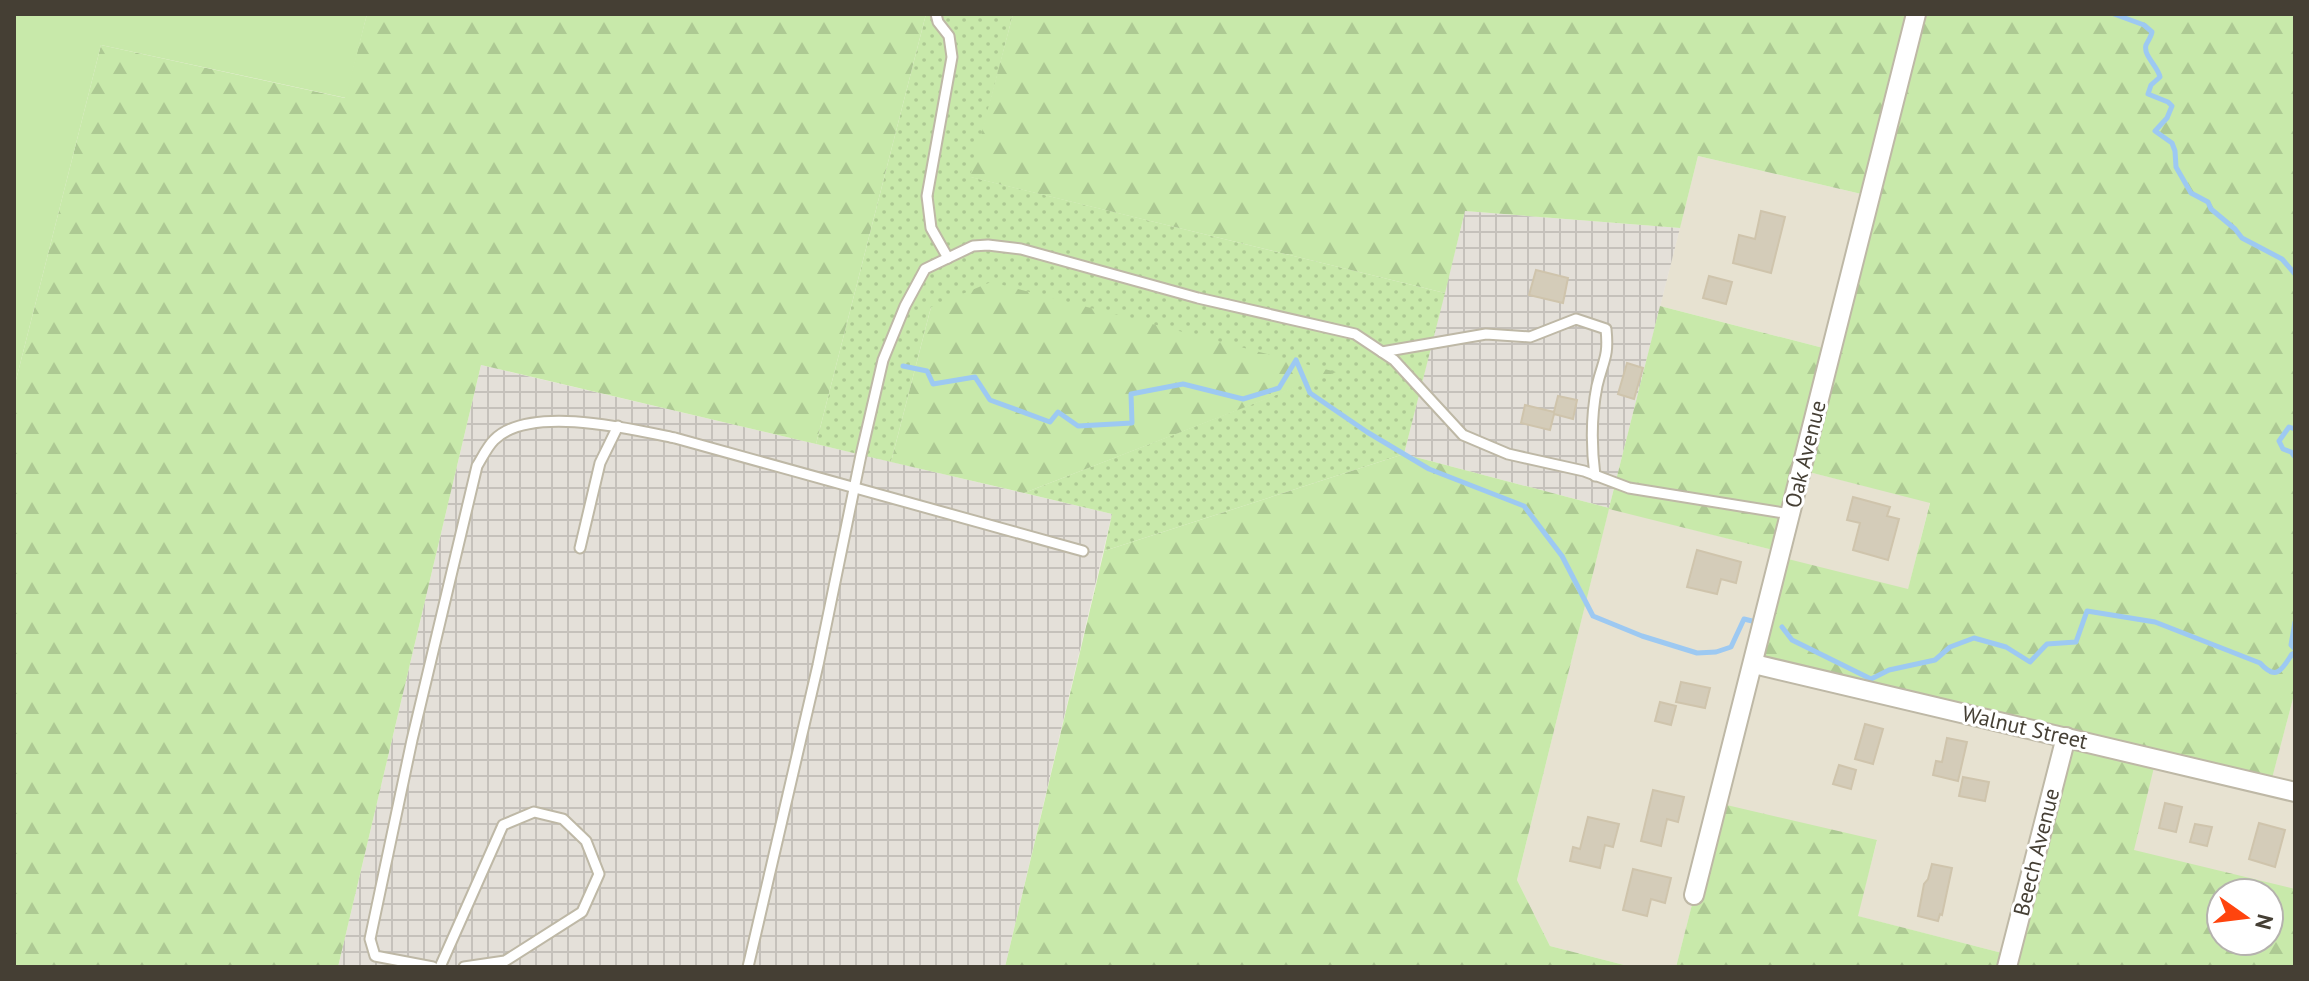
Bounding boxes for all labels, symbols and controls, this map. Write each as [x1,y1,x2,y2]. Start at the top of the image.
street label: Oak Avenue [1778,397,1832,511]
street label: Walnut Street [1959,699,2091,755]
street label: Beech Avenue [2007,785,2065,919]
north arrow [2205,877,2285,957]
text: N [2249,911,2280,932]

